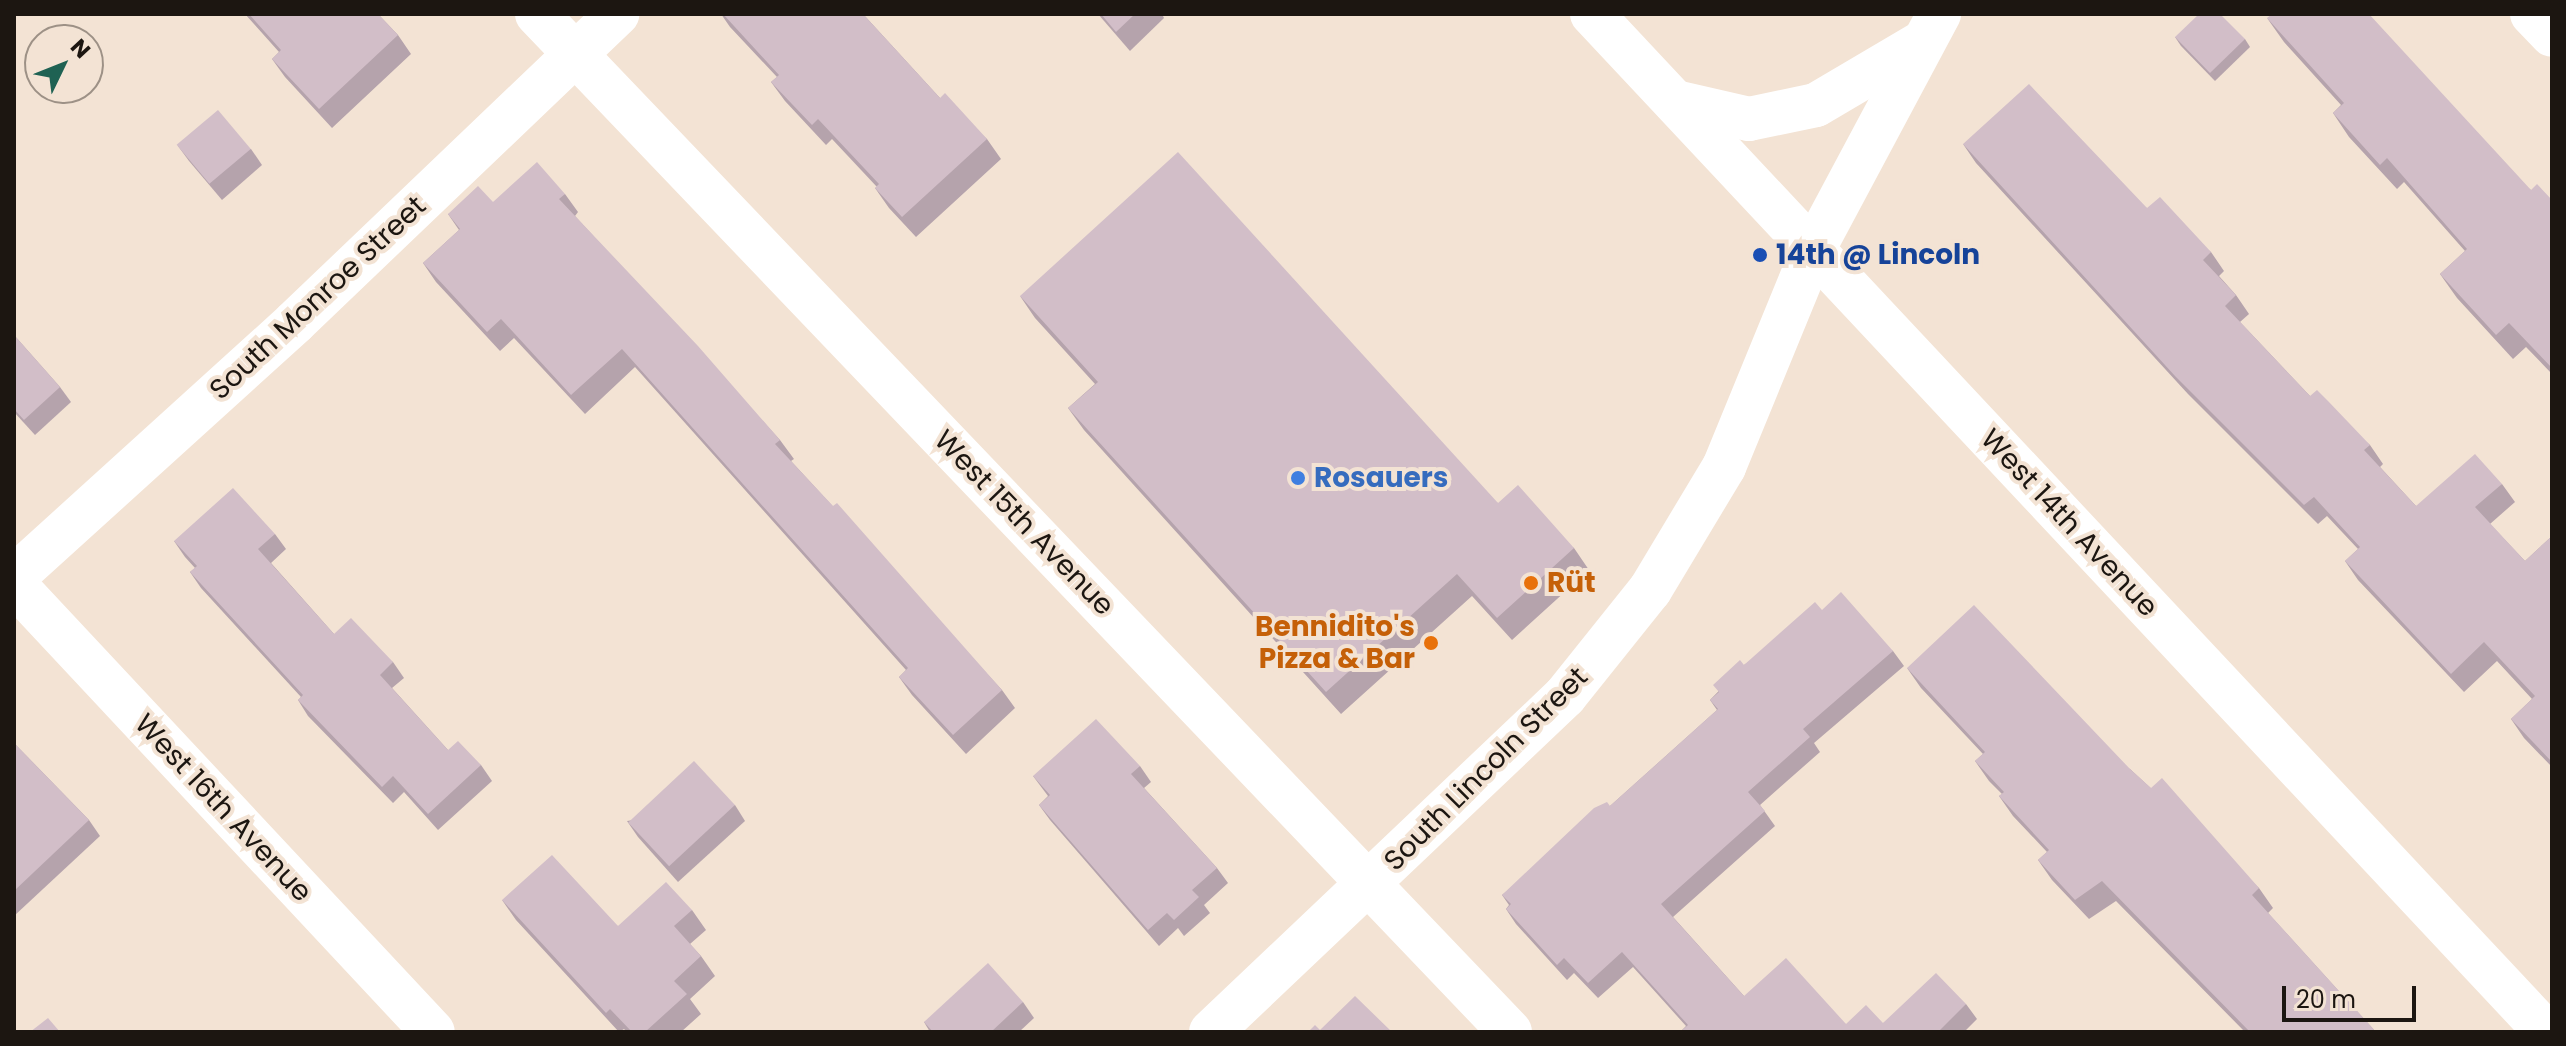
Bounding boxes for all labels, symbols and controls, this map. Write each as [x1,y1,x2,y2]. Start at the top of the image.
north arrow [24,24,104,104]
text: N [63,32,97,65]
street label: South Monroe Street [203,189,433,407]
place label: 14th @ Lincoln [1776,238,1980,272]
marker: 14th @ Lincoln [1751,246,1769,264]
street label: West 14th Avenue [1973,422,2165,624]
street label: West 15th Avenue [927,423,1121,623]
place label: Rosauers [1314,461,1448,495]
marker: Rosauers [1289,469,1307,487]
place label: Rüt [1547,566,1595,600]
marker: Rüt [1522,574,1540,592]
place label: Bennidito's Pizza & Bar [1255,610,1415,676]
marker: Bennidito's Pizza & Bar [1422,634,1440,652]
street label: South Lincoln Street [1377,660,1595,878]
street label: West 16th Avenue [127,707,319,909]
scale bar [2286,970,2420,1020]
text: 20 m [2296,983,2356,1016]

